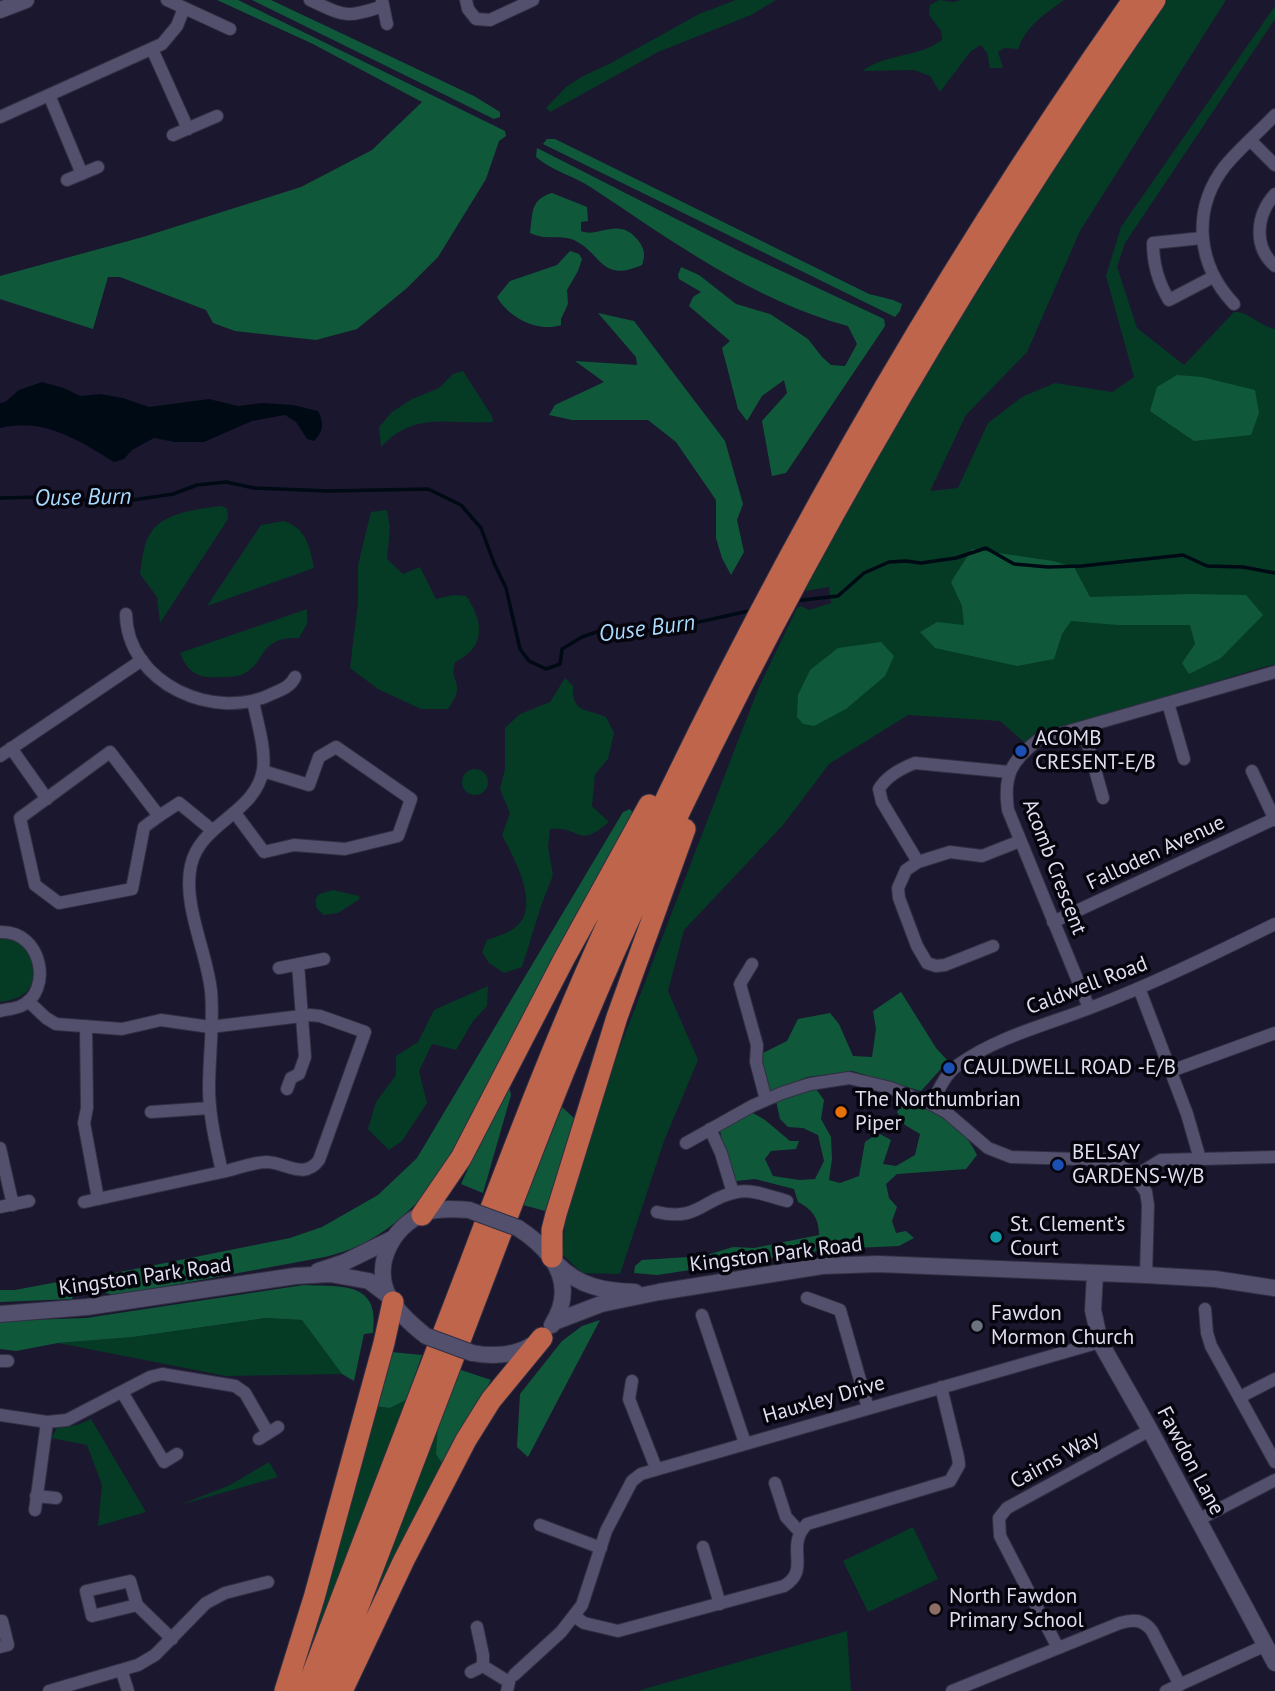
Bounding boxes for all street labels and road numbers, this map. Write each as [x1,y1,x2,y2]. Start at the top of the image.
street label: Acomb Crescent [1017,796,1091,938]
street label: Falloden Avenue [1083,810,1229,896]
street label: Caldwell Road [1023,951,1151,1021]
street label: Kingston Park Road [688,1232,864,1278]
street label: Kingston Park Road [57,1252,233,1302]
street label: Hauxley Drive [760,1371,888,1429]
street label: Fawdon Lane [1151,1402,1229,1520]
street label: Cairns Way [1006,1425,1104,1495]

